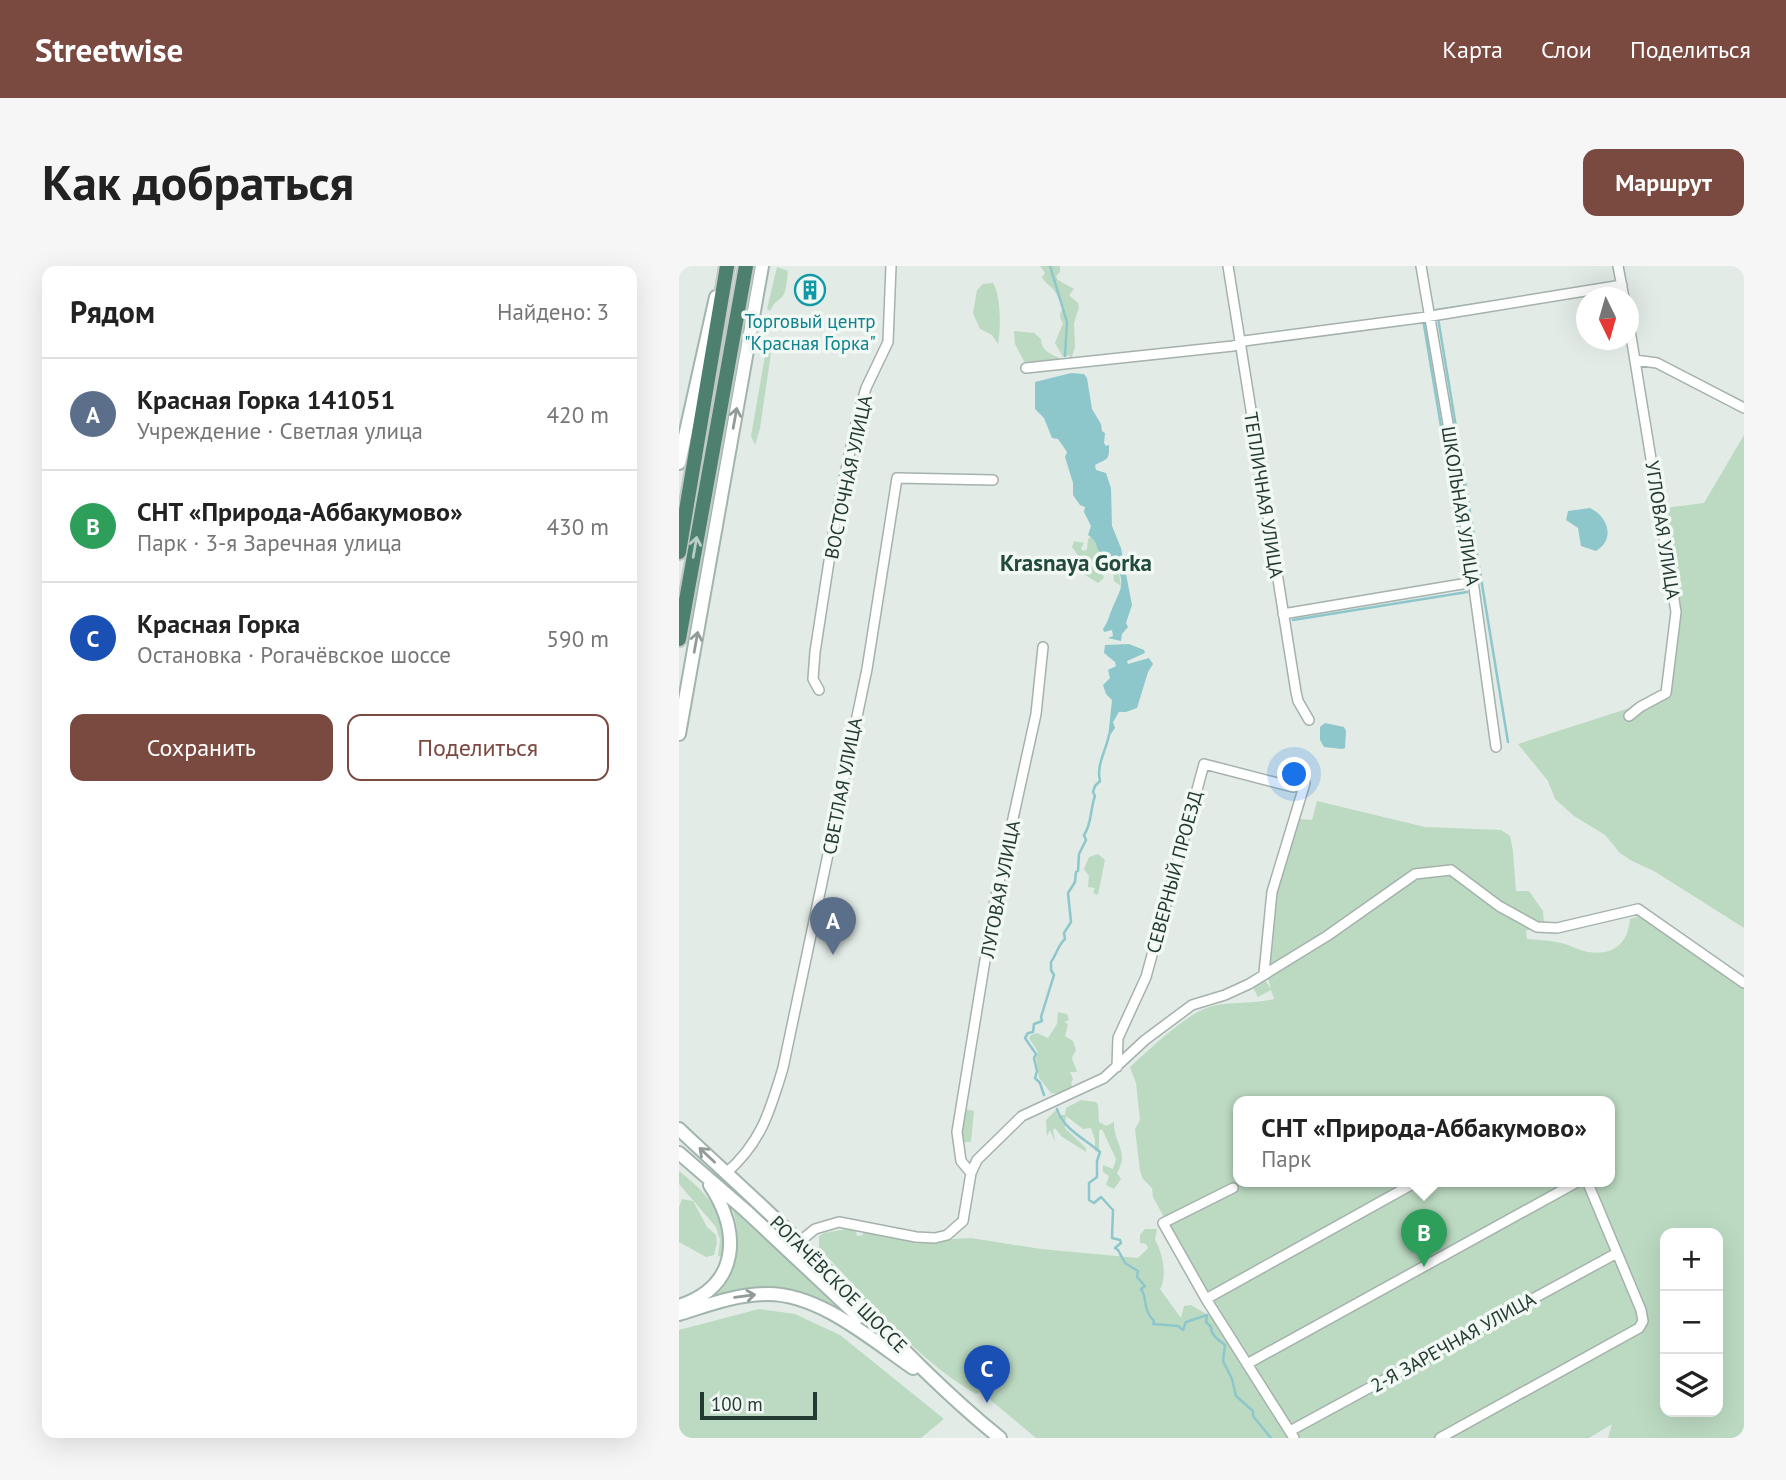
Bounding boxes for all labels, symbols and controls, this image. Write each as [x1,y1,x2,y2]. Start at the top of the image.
text: Streetwise [35,28,183,71]
text: Карта [1442,34,1503,65]
text: Слои [1541,34,1592,65]
text: Поделиться [1630,34,1751,65]
button: Маршрут [1583,149,1744,216]
text: Как добраться [42,150,354,214]
building icon: Торговый центр "Красная Горка" [793,273,827,307]
north arrow [1576,287,1639,350]
text: Рядом [70,292,155,331]
text: Найдено: 3 [497,297,609,326]
place label: Торговый центр "Красная Горка" [744,309,876,355]
text: Красная Горка 141051 [137,383,395,416]
street label: ВОСТОЧНАЯ УЛИЦА [819,393,877,561]
text: A [86,400,100,429]
text: 420 m [547,400,609,429]
one-way arrow [729,407,743,430]
street label: ТЕПЛИЧНАЯ УЛИЦА [1239,410,1289,580]
text: Учреждение · Светлая улица [137,416,423,445]
street label: ШКОЛЬНАЯ УЛИЦА [1437,424,1485,588]
street label: УГЛОВАЯ УЛИЦА [1640,459,1686,601]
text: СНТ «Природа-Аббакумово» [137,495,463,528]
text: B [86,512,100,541]
text: 430 m [547,512,609,541]
text: Парк · 3-я Заречная улица [137,528,402,557]
one-way arrow [689,536,703,559]
district label: Krasnaya Gorka [1000,548,1152,577]
text: Красная Горка [137,607,300,640]
text: C [87,624,99,653]
text: 590 m [547,624,609,653]
one-way arrow [689,631,703,654]
text: Остановка · Рогачёвское шоссе [137,640,451,669]
button: Сохранить [70,714,333,781]
button: Поделиться [347,714,609,781]
street label: СВЕТЛАЯ УЛИЦА [817,715,867,857]
your location [1277,757,1311,791]
street label: СЕВЕРНЫЙ ПРОЕЗД [1141,788,1207,956]
street label: ЛУГОВАЯ УЛИЦА [975,818,1025,961]
pin: A [810,897,856,955]
popup [1233,1096,1615,1187]
text: СНТ «Природа-Аббакумово» [1261,1111,1587,1144]
text: Парк [1261,1144,1311,1173]
one-way arrow [698,1146,715,1163]
pin: B [1401,1209,1447,1267]
street label: РОГАЧЁВСКОЕ ШОССЕ [765,1210,913,1358]
map controls [1660,1228,1723,1417]
button: + [1660,1228,1723,1291]
street label: 2-Я ЗАРЕЧНАЯ УЛИЦА [1366,1287,1540,1397]
one-way arrow [733,1289,756,1302]
button: − [1660,1291,1723,1354]
pin: C [964,1345,1010,1403]
button: layers [1660,1354,1723,1417]
scale bar [700,1389,817,1421]
text: 100 m [711,1392,763,1416]

